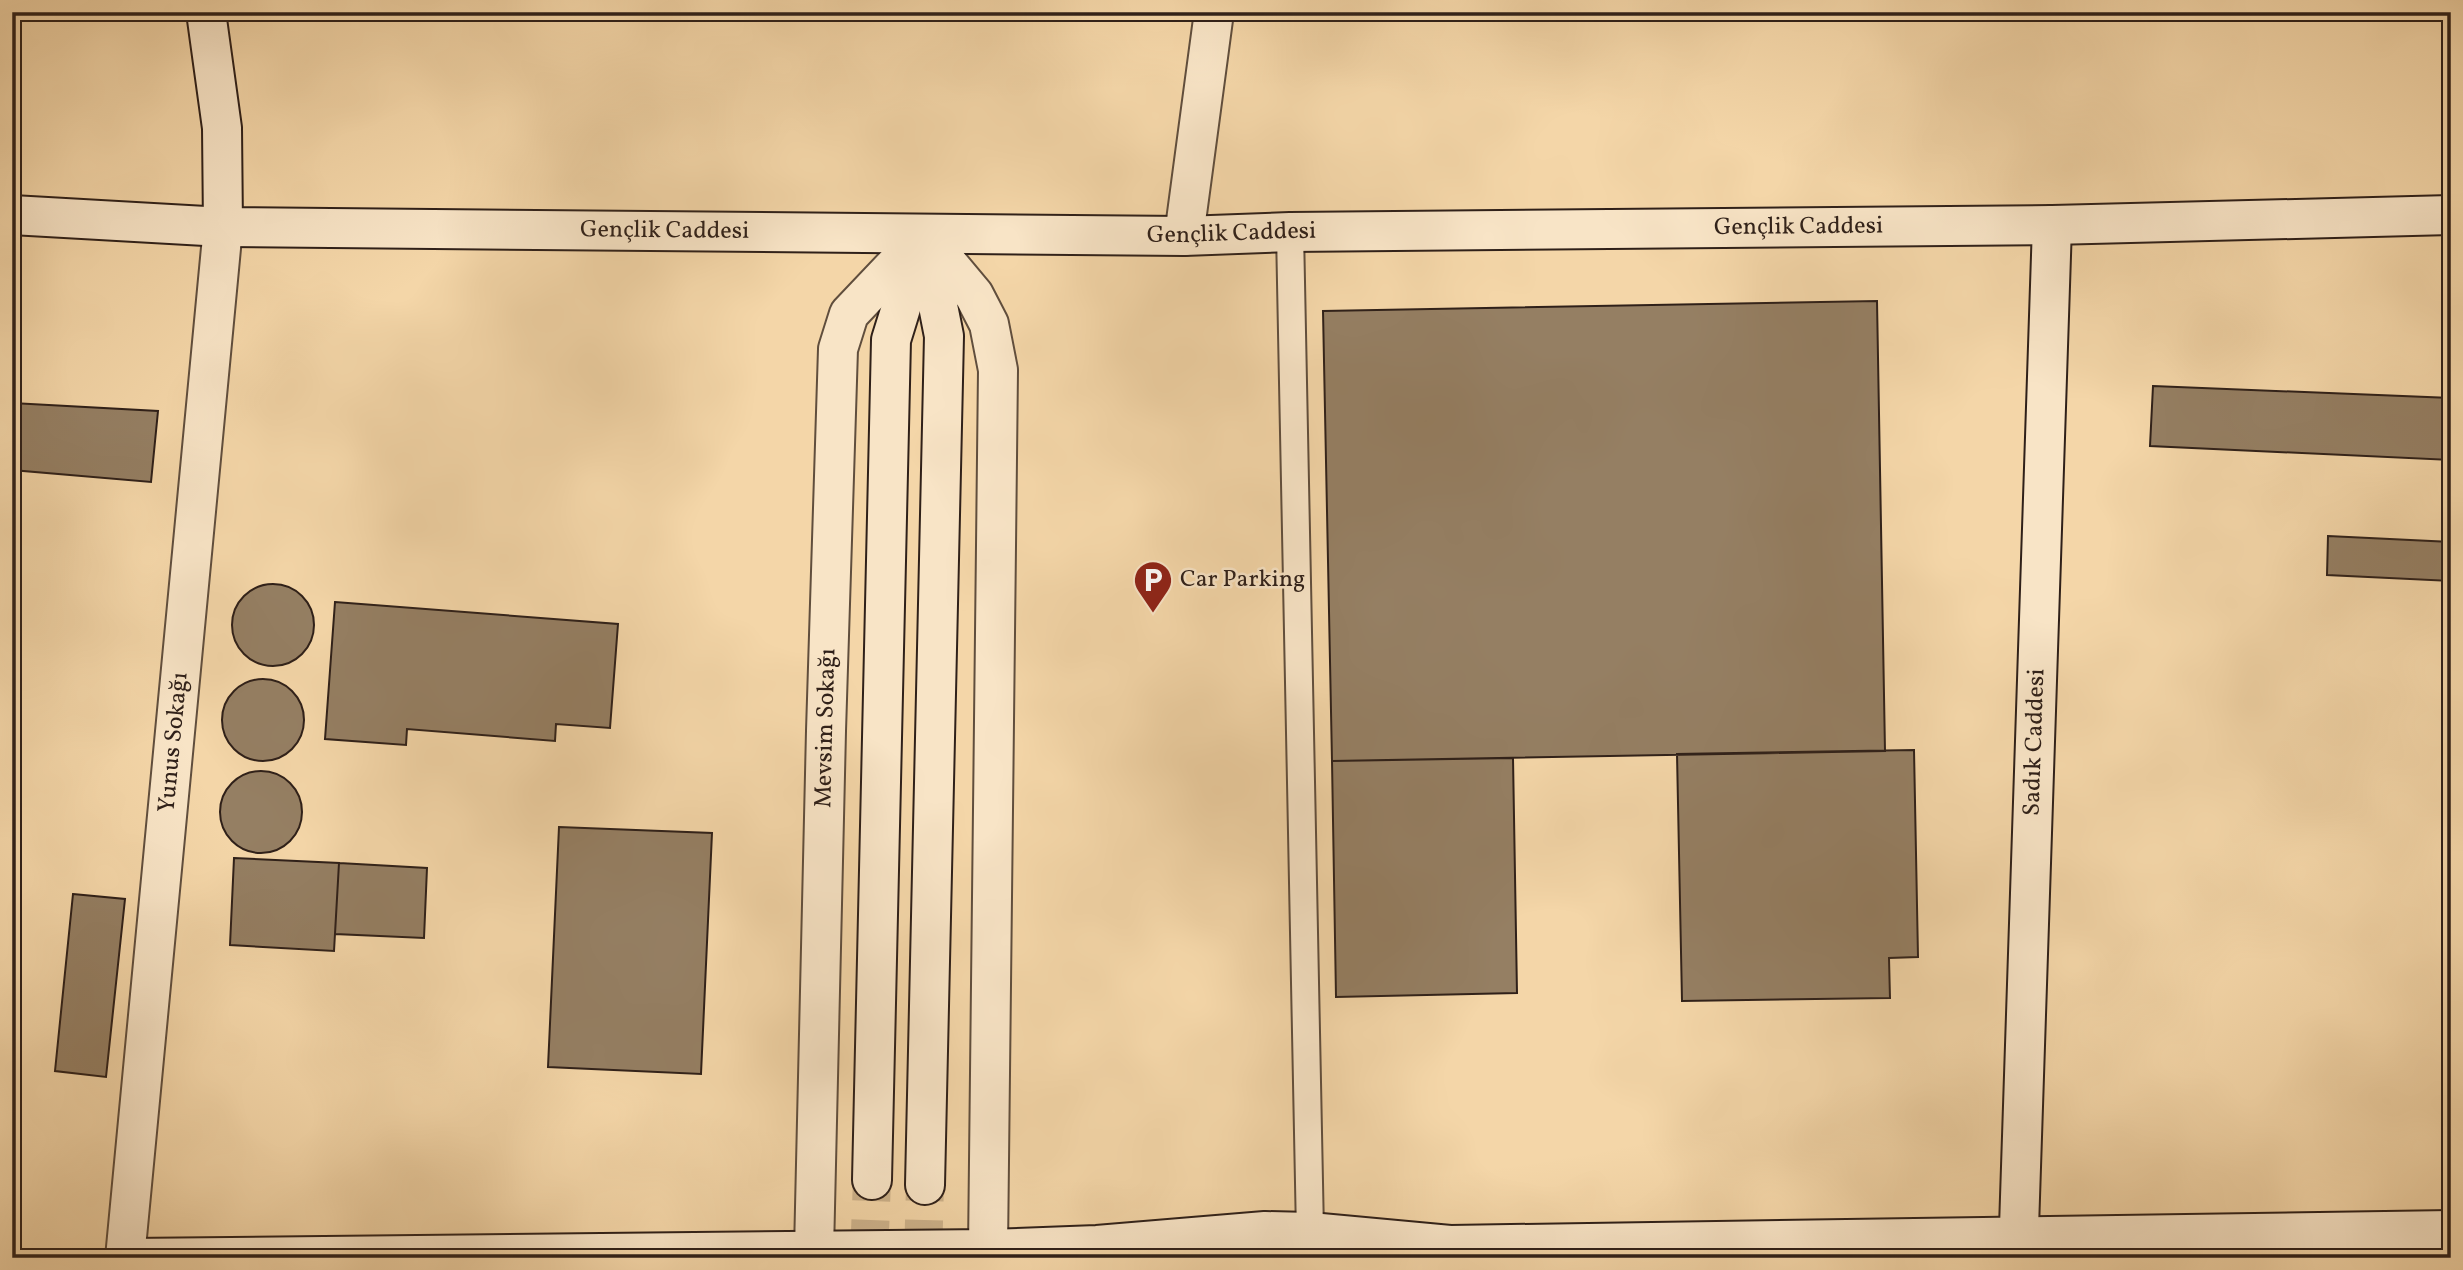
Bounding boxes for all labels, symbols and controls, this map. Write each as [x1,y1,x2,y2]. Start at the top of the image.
street label: Gençlik Caddesi [1714,210,1883,245]
street label: Gençlik Caddesi [580,213,749,249]
street label: Gençlik Caddesi [1147,215,1316,253]
parking icon: Car Parking [1132,559,1174,614]
place label: Car Parking [1180,563,1305,597]
street label: Mevsim Sokağı [807,648,846,808]
street label: Sadık Caddesi [2016,668,2054,817]
street label: Yunus Sokağı [150,671,198,814]

